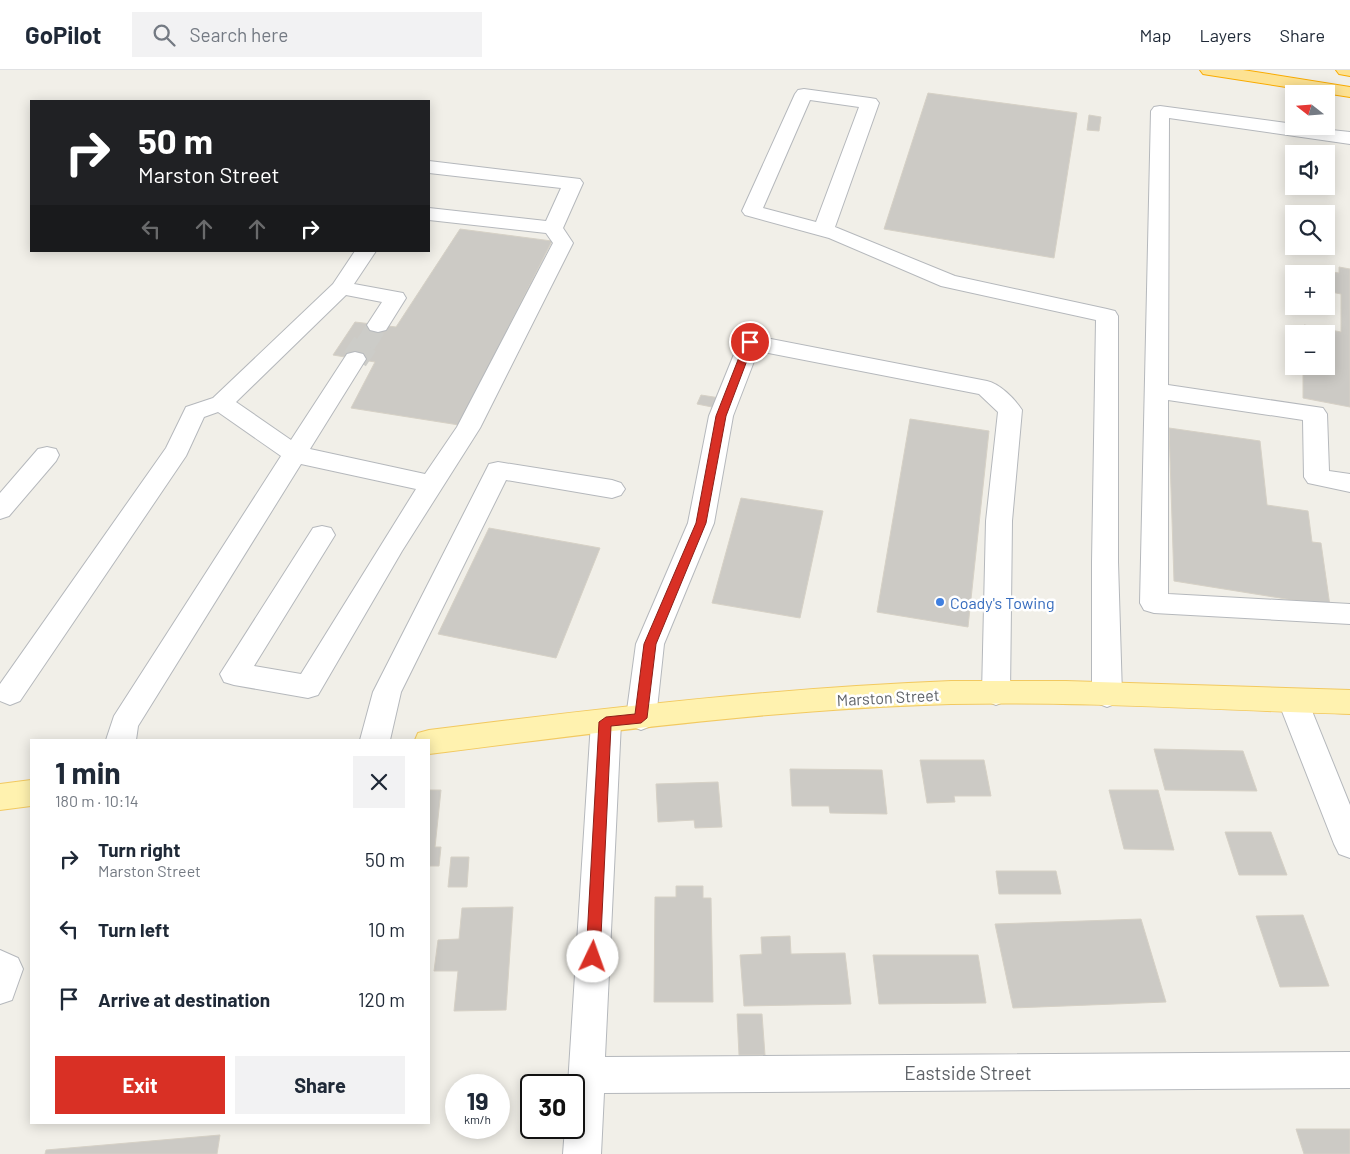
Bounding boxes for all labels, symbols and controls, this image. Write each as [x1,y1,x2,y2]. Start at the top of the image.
search box [132,12,482,57]
text: GoPilot [25,20,102,49]
icon: search [150,21,178,49]
text: Search here [190,23,288,46]
text: Map [1139,24,1171,46]
text: Layers [1199,24,1252,46]
text: Share [1280,24,1325,46]
north arrow [1285,85,1335,135]
map controls [1285,85,1335,375]
text: 50 m [138,119,213,161]
icon: right [55,120,120,185]
button: sound [1285,145,1335,195]
text: Marston Street [138,161,279,187]
button: search [1285,205,1335,255]
icon: left [137,215,165,243]
icon: ahead [190,215,218,243]
icon: ahead [243,215,271,243]
icon: right [296,215,324,243]
button: + [1285,265,1335,315]
pin [729,321,771,363]
button: − [1285,325,1335,375]
icon: arrive [736,328,764,356]
place label: Coady's Towing [950,593,1054,612]
marker: Coady's Towing [934,596,946,608]
street label: Marston Street [836,685,940,709]
text: 1 min [55,754,121,790]
button: close [353,756,405,808]
text: 180 m · 10:14 [55,791,139,810]
text: Turn right [98,838,180,861]
icon: right [55,845,83,873]
text: 50 m [365,848,405,871]
text: Marston Street [98,861,201,880]
icon: left [55,915,83,943]
text: Turn left [98,918,169,941]
text: 10 m [368,918,405,941]
position arrow [566,930,618,982]
icon: arrive [55,985,83,1013]
text: Arrive at destination [98,988,270,1011]
text: 120 m [358,988,405,1011]
button: Exit [55,1056,225,1114]
button: Share [235,1056,405,1114]
street label: Eastside Street [904,1061,1032,1084]
speed limit sign: 30 [520,1074,585,1139]
text: 19 [466,1085,489,1115]
text: km/h [464,1112,491,1126]

